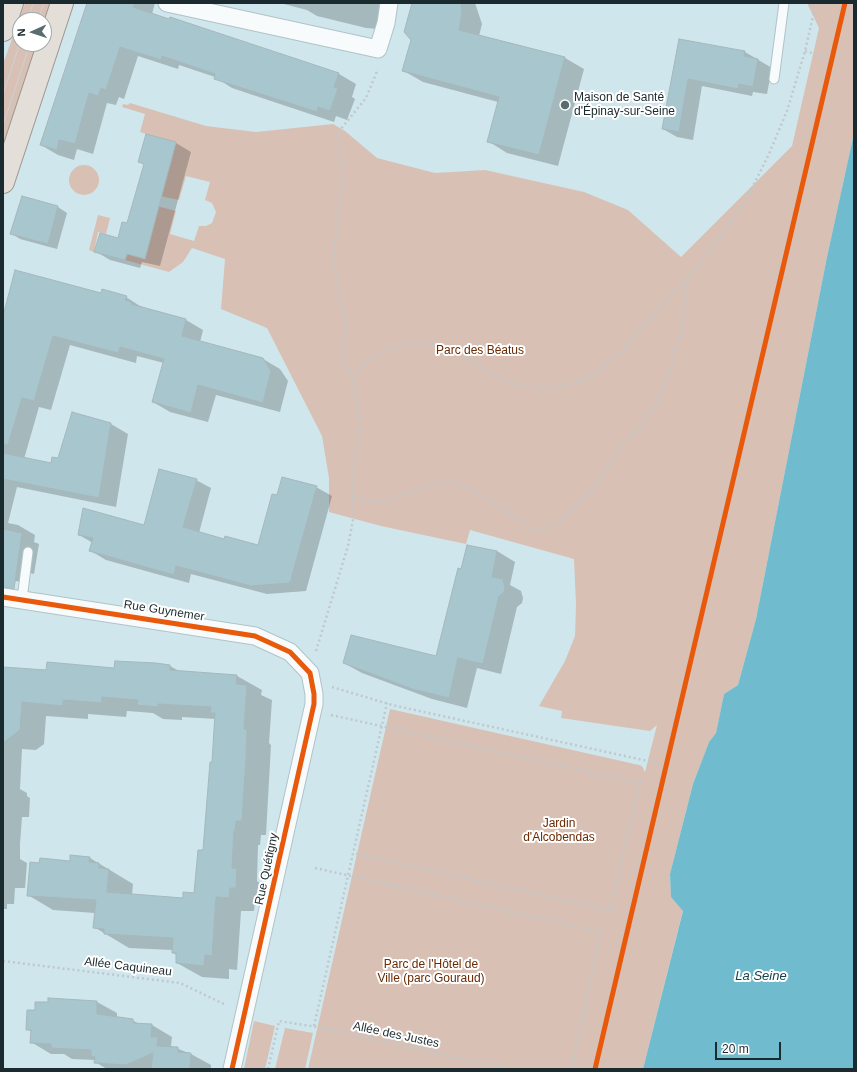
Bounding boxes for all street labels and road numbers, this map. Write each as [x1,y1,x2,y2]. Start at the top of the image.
street label: Rue Guynemer [123,598,205,624]
street label: Rue Quétigny [252,832,282,906]
street label: Allée Caquineau [83,954,173,980]
street label: Allée des Justes [352,1019,440,1051]

